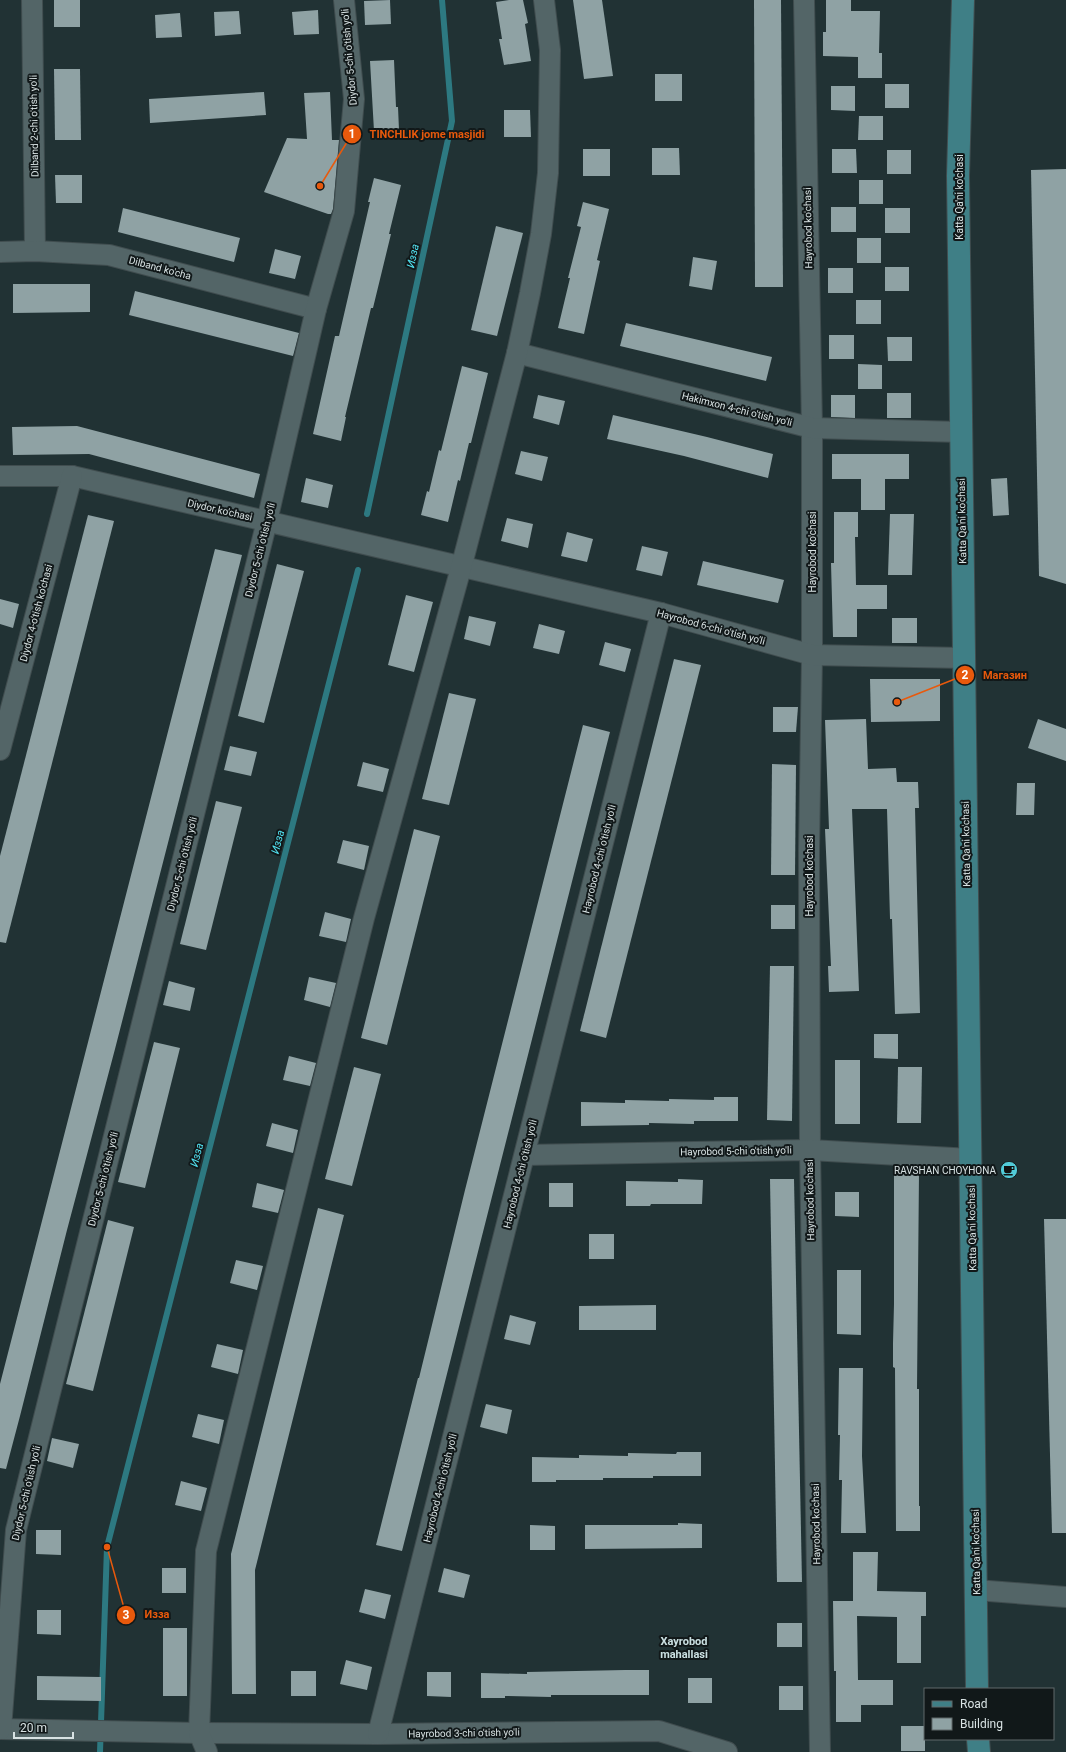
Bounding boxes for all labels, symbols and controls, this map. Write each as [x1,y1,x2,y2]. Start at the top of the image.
street label: Diydor 5-chi o'tish yo'li [339,8,359,106]
street label: Dilband 2-chi o'tish yo'li [28,75,40,177]
callout: TINCHLIK jome masjidi [342,123,493,146]
text: 1 [349,127,355,141]
text: TINCHLIK jome masjidi [370,128,485,141]
street label: Katta Qa'ni ko'chasi [954,154,965,240]
street label: Hayrobod ko'chasi [802,187,814,269]
water label: Изза [404,243,422,269]
street label: Dilband ko'cha [128,254,192,282]
street label: Hakimxon 4-chi o'tish yo'li [681,390,793,428]
street label: Katta Qa'ni ko'chasi [956,478,968,564]
street label: Diydor ko'chasi [187,497,253,523]
street label: Diydor 5-chi o'tish yo'li [243,502,277,598]
street label: Hayrobod ko'chasi [807,511,818,593]
street label: Diydor 4-o'tish ko'chasi [18,563,54,663]
street label: Hayrobod 6-chi o'tish yo'li [656,607,766,647]
callout: Магазин [955,663,1035,686]
text: 2 [962,668,969,682]
text: Магазин [983,669,1027,682]
street label: Katta Qa'ni ko'chasi [960,801,972,887]
street label: Hayrobod 4-chi o'tish yo'li [580,803,618,915]
street label: Diydor 5-chi o'tish yo'li [165,816,199,912]
water label: Изза [269,828,287,855]
street label: Hayrobod ko'chasi [804,835,815,917]
street label: Hayrobod 4-chi o'tish yo'li [501,1118,539,1230]
street label: Diydor 5-chi o'tish yo'li [86,1131,120,1227]
water label: Изза [188,1141,206,1168]
street label: Hayrobod 5-chi o'tish yo'li [680,1145,792,1157]
street label: Hayrobod ko'chasi [804,1159,816,1241]
cafe icon: RAVSHAN CHOYHONA [999,1160,1019,1180]
place label: RAVSHAN CHOYHONA [894,1165,996,1176]
street label: Katta Qa'ni ko'chasi [966,1185,978,1271]
street label: Hayrobod 4-chi o'tish yo'li [421,1432,459,1544]
street label: Diydor 5-chi o'tish yo'li [10,1445,42,1541]
street label: Hayrobod ko'chasi [810,1483,822,1565]
street label: Katta Qa'ni ko'chasi [970,1509,982,1595]
callout: Изза [116,1603,177,1626]
text: 3 [123,1608,130,1622]
text: Изза [145,1608,170,1621]
district label: Xayrobod mahallasi [660,1635,708,1661]
legend [924,1688,1054,1740]
text: Road [960,1697,988,1711]
scale bar [14,1714,73,1740]
text: Building [960,1717,1003,1731]
text: 20 m [20,1721,47,1735]
street label: Hayrobod 3-chi o'tish yo'li [408,1727,520,1739]

